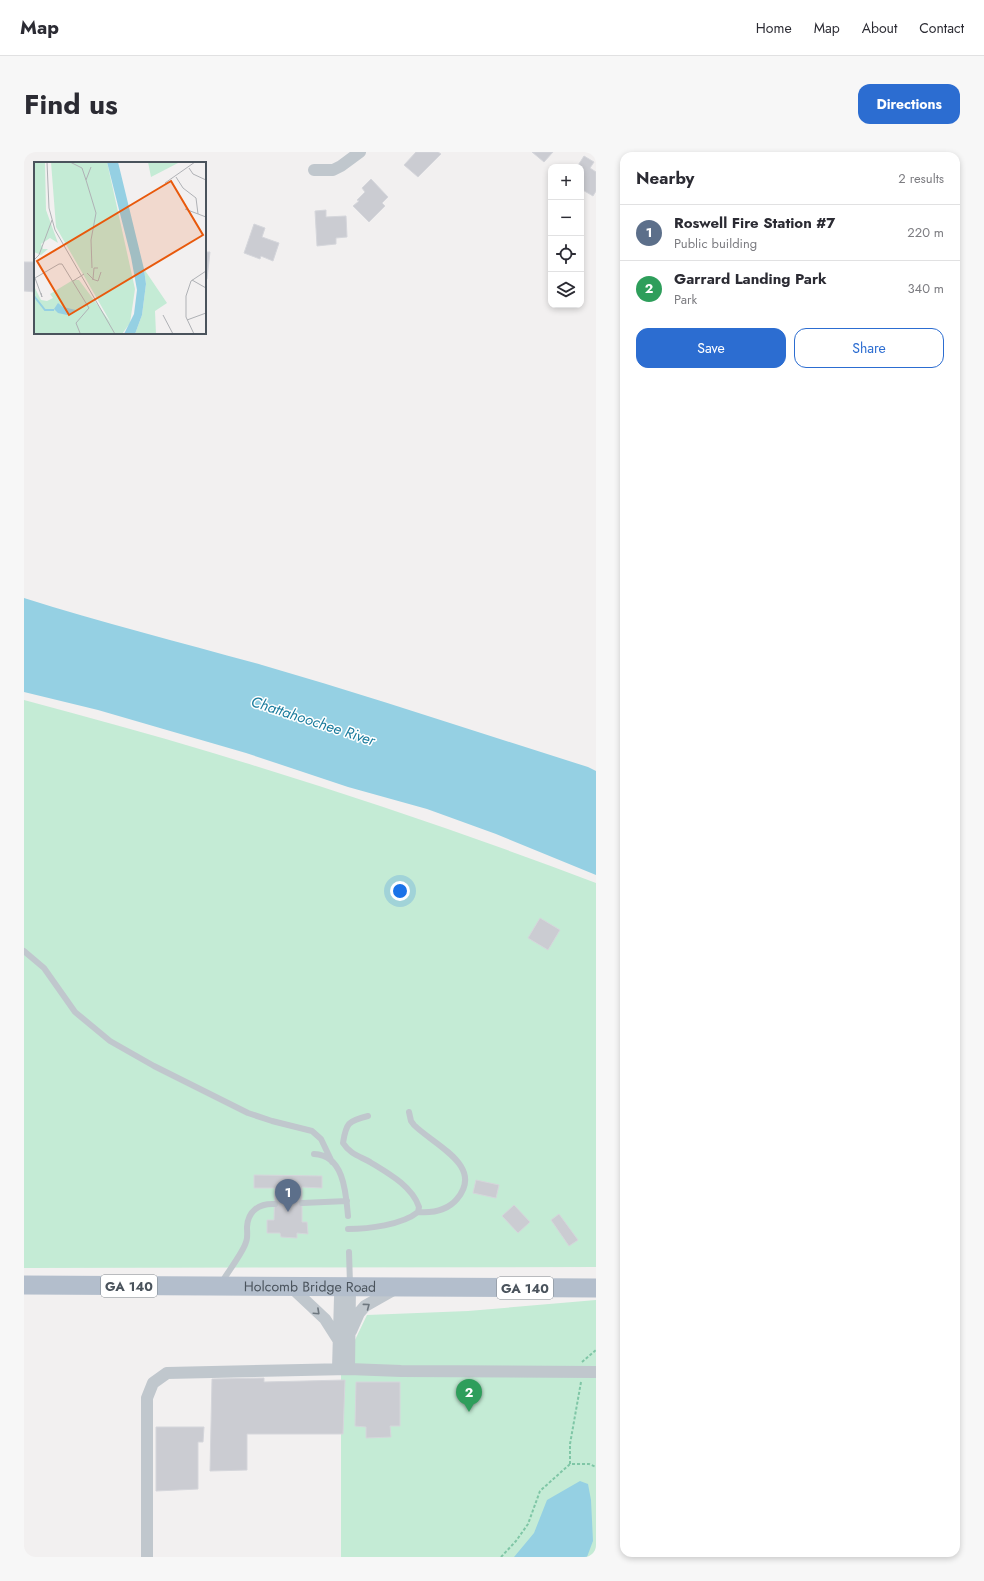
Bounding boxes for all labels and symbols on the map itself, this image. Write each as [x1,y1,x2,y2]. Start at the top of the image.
inset map [34,162,206,334]
water label: Chattahoochee River [248,691,379,752]
your location [390,881,410,901]
pin: 1 [275,1179,301,1212]
road number: GA 140 [101,1275,157,1297]
street label: Holcomb Bridge Road [244,1276,376,1297]
road number: GA 140 [497,1277,553,1299]
one-way arrow [363,1304,370,1311]
one-way arrow [313,1307,320,1314]
pin: 2 [456,1379,482,1412]

